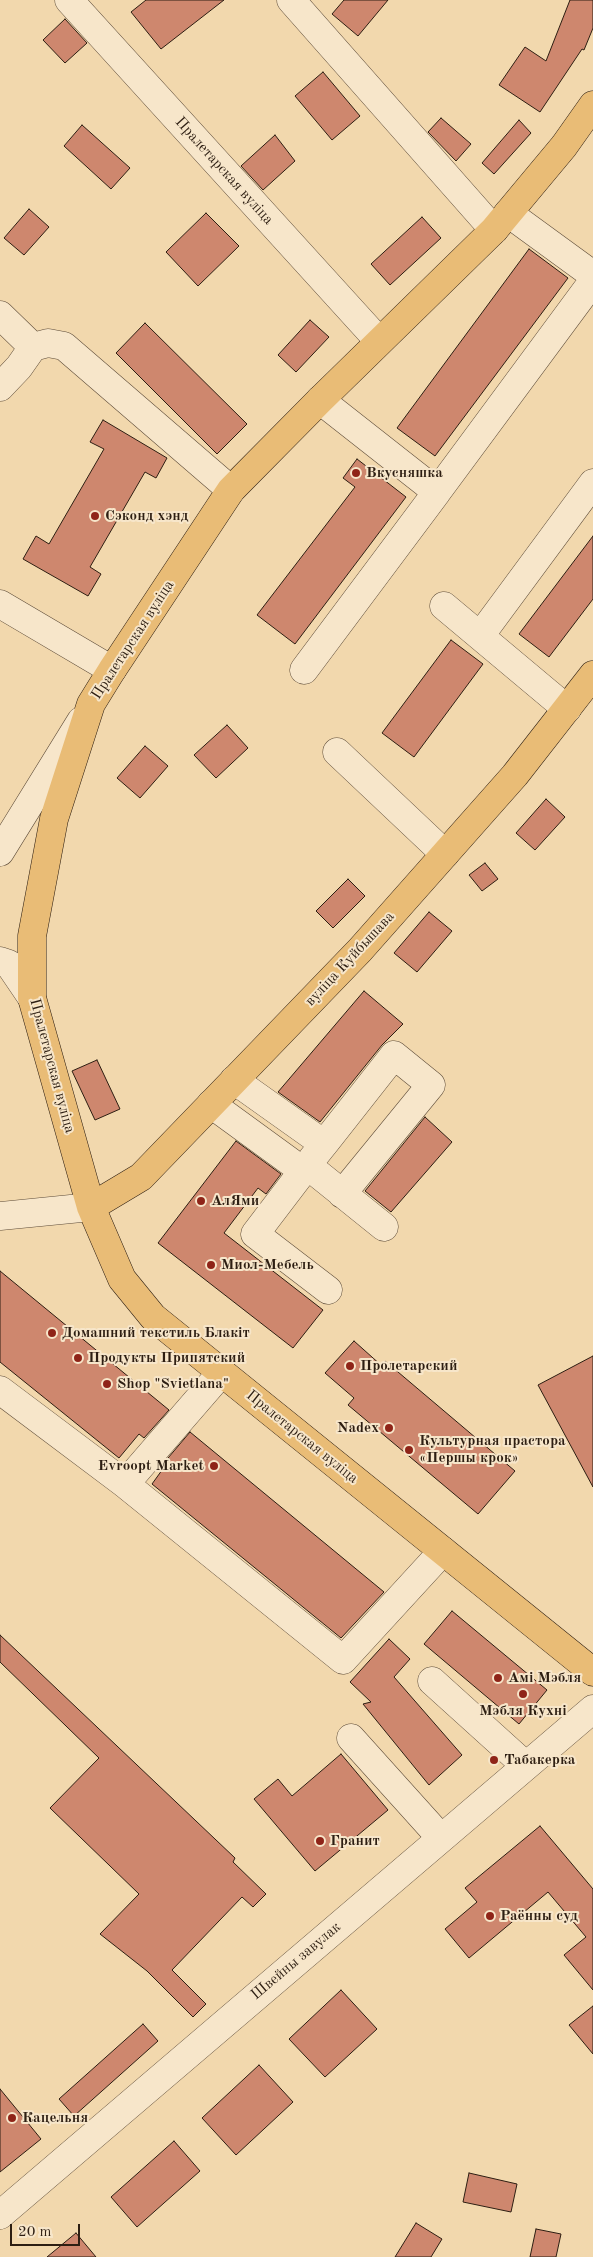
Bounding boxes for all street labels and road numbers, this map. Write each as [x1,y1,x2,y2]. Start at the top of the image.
street label: Пралетарская вуліца [171,113,277,229]
street label: Пралетарская вуліца [88,577,178,703]
street label: вуліца Куйбышава [302,908,398,1010]
street label: Пралетарская вуліца [25,997,79,1135]
street label: Пралетарская вуліца [242,1386,362,1488]
street label: Швейны завулак [247,1918,345,2004]

